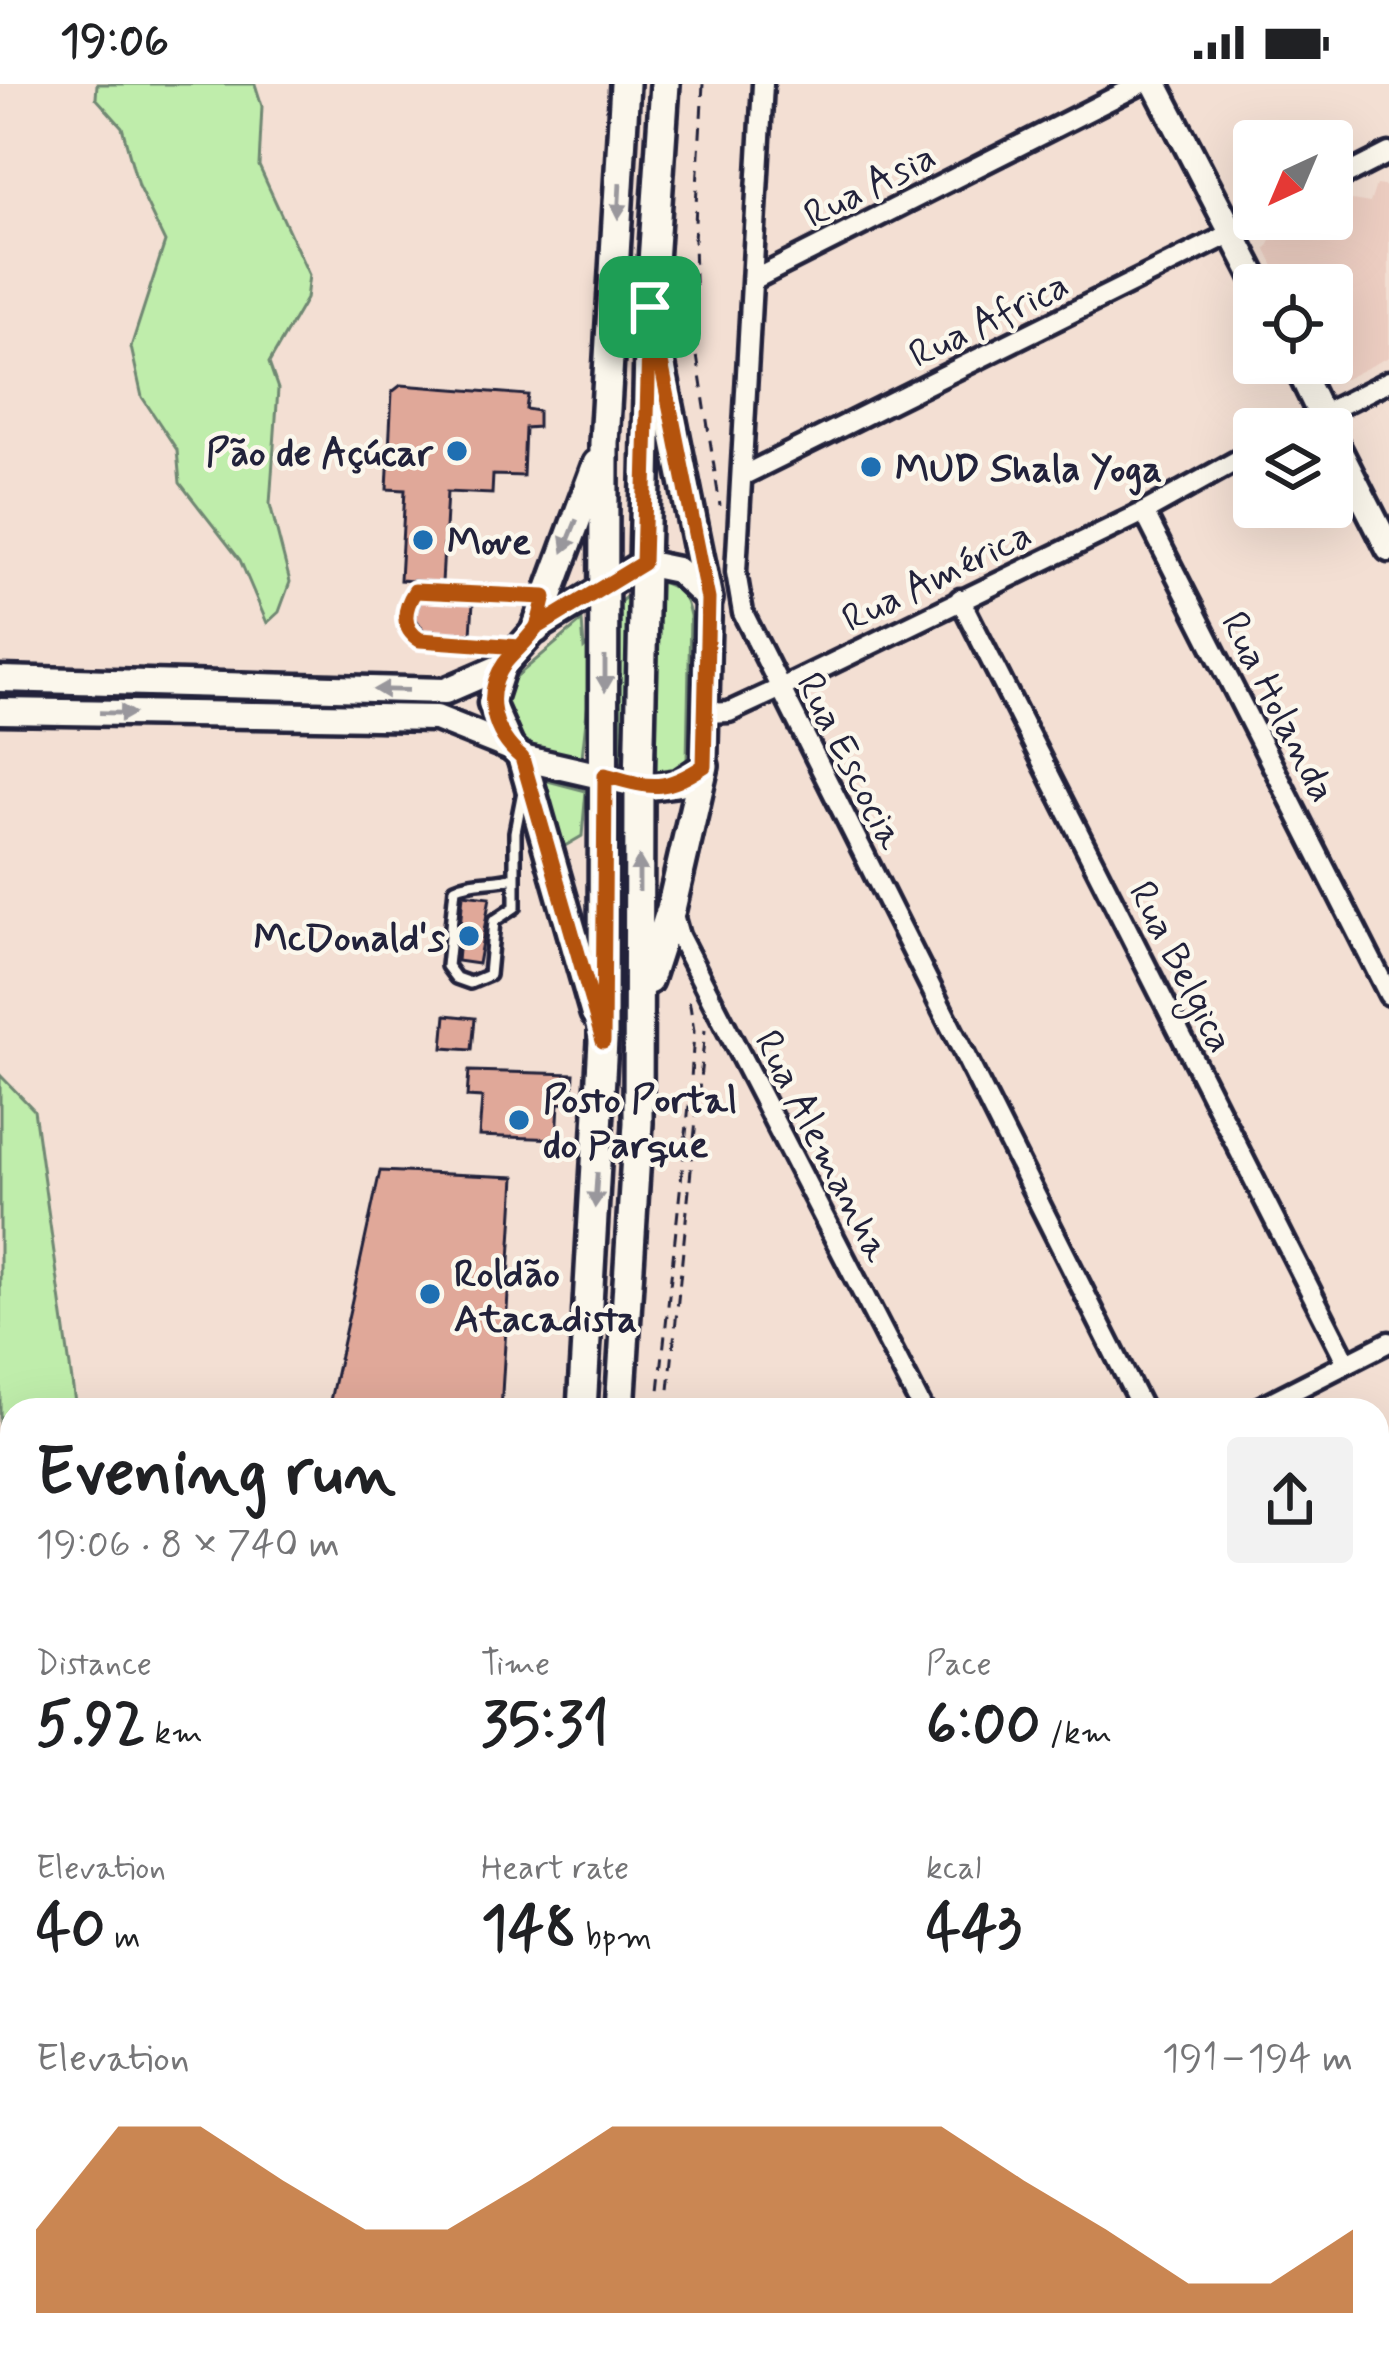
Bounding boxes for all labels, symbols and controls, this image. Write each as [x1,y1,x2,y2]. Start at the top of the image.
text: 19:06 [60,13,169,72]
north arrow [1233,120,1353,240]
map controls [1233,120,1353,528]
street label: Rua Asia [796,132,945,242]
one-way arrow [609,183,628,221]
pin [599,256,701,358]
street label: Rua Africa [901,261,1078,382]
button: locate [1233,264,1353,384]
icon: arrive [617,274,683,340]
button: layers [1233,408,1353,528]
place label: Pão de Açúcar [206,429,434,480]
marker: Pão de Açúcar [444,438,470,464]
place label: MUD Shala Yoga [895,445,1162,496]
marker: MUD Shala Yoga [858,454,884,480]
street label: Rua América [834,510,1041,646]
place label: Move [447,518,531,569]
one-way arrow [560,518,579,554]
marker: Move [410,527,436,553]
street label: Rua Holanda [1207,604,1347,812]
one-way arrow [595,656,615,694]
street label: Rua Escocia [783,664,915,859]
one-way arrow [371,681,409,700]
one-way arrow [99,703,137,722]
one-way arrow [629,854,649,892]
street label: Rua Belgica [1112,873,1245,1063]
place label: McDonald's [254,914,446,965]
marker: McDonald's [456,923,482,949]
street label: Rua Alemanha [741,1022,901,1272]
place label: Posto Portal do Parque [543,1076,737,1172]
marker: Posto Portal do Parque [506,1107,532,1133]
one-way arrow [586,1172,605,1210]
place label: Roldão Atacadista [454,1250,637,1346]
marker: Roldão Atacadista [417,1281,443,1307]
text: Evening run [36,1432,396,1518]
button: share [1227,1437,1353,1563]
text: 19:06 · 8 × 740 m [36,1520,340,1571]
text: Distance [36,1643,152,1687]
text: Time [481,1643,550,1687]
text: Pace [926,1643,992,1687]
text: 5.92 [36,1687,146,1766]
text: 35:31 [481,1687,609,1766]
text: 6:00 [926,1687,1041,1766]
text: km [146,1712,203,1756]
text: /km [1041,1712,1112,1756]
text: Elevation [36,1847,166,1891]
text: Heart rate [481,1847,629,1891]
text: kcal [926,1847,981,1891]
text: 40 [36,1891,105,1970]
text: 148 [481,1891,577,1970]
text: 443 [926,1891,1022,1970]
text: m [105,1916,140,1960]
text: bpm [577,1916,652,1960]
text: Elevation [36,2034,190,2085]
text: 191–194 m [1162,2034,1353,2085]

